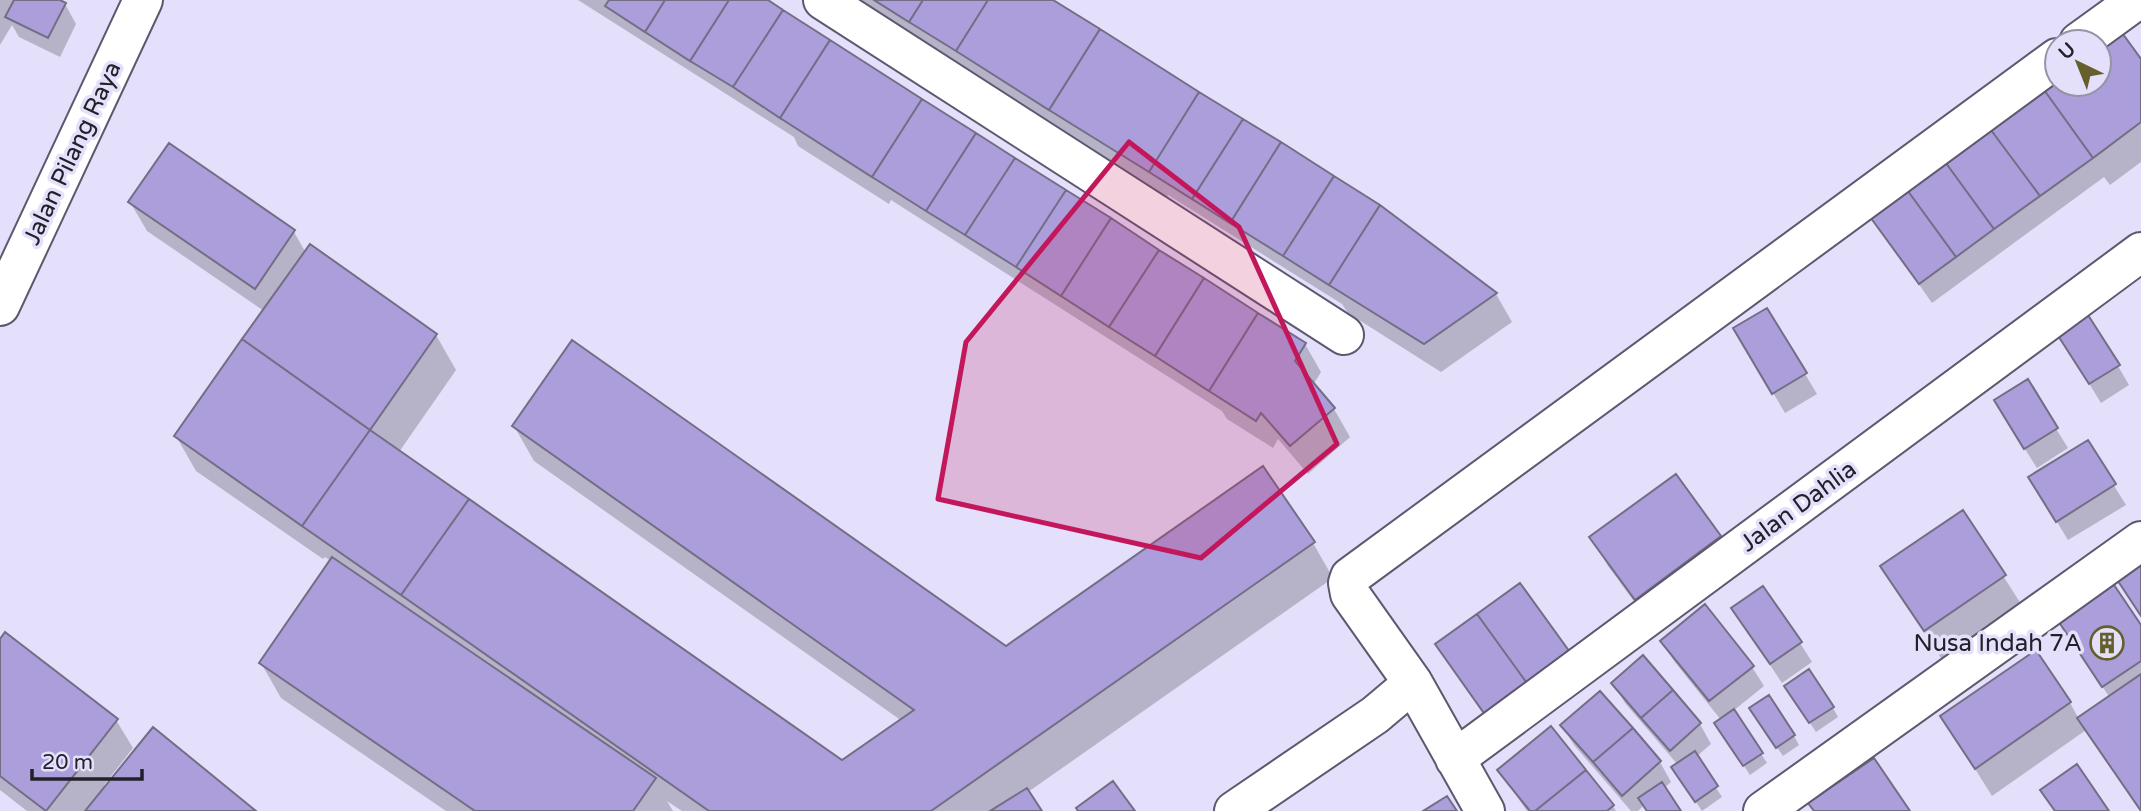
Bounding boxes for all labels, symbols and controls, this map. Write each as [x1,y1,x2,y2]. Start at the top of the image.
north arrow [2043,28,2113,98]
text: U [2054,38,2080,64]
street label: Jalan Pilang Raya [17,57,128,250]
street label: Jalan Dahlia [1735,455,1862,558]
building icon: Nusa Indah 7A [2088,624,2126,662]
place label: Nusa Indah 7A [1913,629,2082,658]
scale bar [32,738,142,782]
text: 20 m [42,750,93,775]

